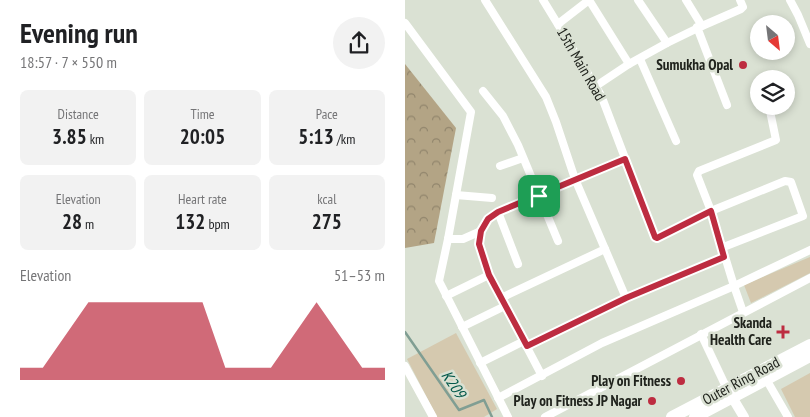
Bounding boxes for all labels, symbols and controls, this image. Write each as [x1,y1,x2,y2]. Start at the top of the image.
text: Evening run [20,14,138,51]
north arrow [750,15,795,60]
map controls [750,15,795,115]
button: share [333,17,385,69]
street label: 15th Main Road [553,24,610,104]
text: 18:57 · 7 × 550 m [20,52,117,72]
place label: Sumukha Opal [656,55,733,74]
marker: Sumukha Opal [737,59,749,71]
button: layers [750,70,795,115]
text: Distance [58,105,99,123]
text: Time [190,105,215,123]
text: Pace [316,105,338,123]
text: 3.85 [52,123,87,150]
text: 20:05 [180,123,225,150]
text: 5:13 [298,123,334,150]
text: km [87,130,104,148]
text: /km [334,130,355,148]
pin [518,175,560,217]
icon: arrive [525,182,553,210]
text: Elevation [56,190,101,208]
text: Heart rate [178,190,227,208]
text: kcal [317,190,336,208]
text: 28 [62,208,82,235]
text: 132 [175,208,205,235]
text: 275 [312,208,342,235]
text: m [82,215,94,233]
text: bpm [205,215,230,233]
text: Elevation [20,265,71,285]
text: 51–53 m [334,265,385,285]
place label: Skanda Health Care [710,313,772,349]
marker: Skanda Health Care [776,325,790,339]
street label: Outer Ring Road [699,352,783,409]
water label: K209 [437,366,472,403]
place label: Play on Fitness [591,371,671,390]
marker: Play on Fitness [675,375,687,387]
place label: Play on Fitness JP Nagar [514,391,643,410]
marker: Play on Fitness JP Nagar [646,395,658,407]

